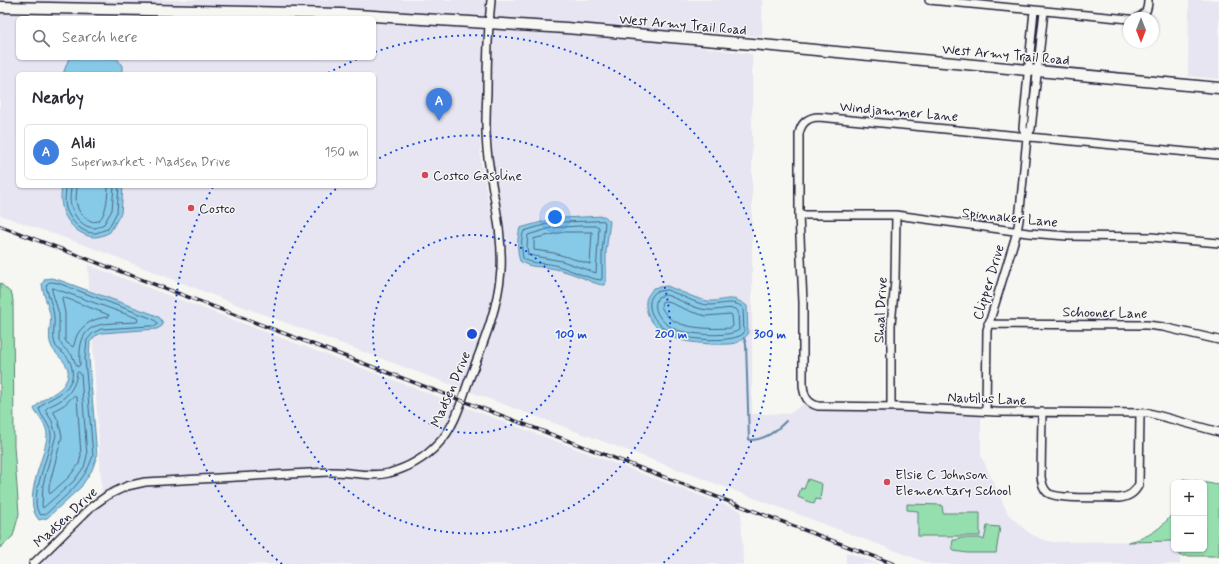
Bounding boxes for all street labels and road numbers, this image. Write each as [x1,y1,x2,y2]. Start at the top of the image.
street label: West Army Trail Road [618,10,747,40]
street label: West Army Trail Road [941,40,1070,70]
street label: Windjammer Lane [839,98,959,126]
street label: Spinnaker Lane [961,204,1059,232]
street label: Clipper Drive [969,242,1009,322]
street label: Shoal Drive [870,277,892,344]
street label: Schooner Lane [1062,303,1148,323]
street label: Madsen Drive [427,349,475,430]
street label: Nautilus Lane [947,389,1027,409]
street label: Madsen Drive [30,484,101,552]

